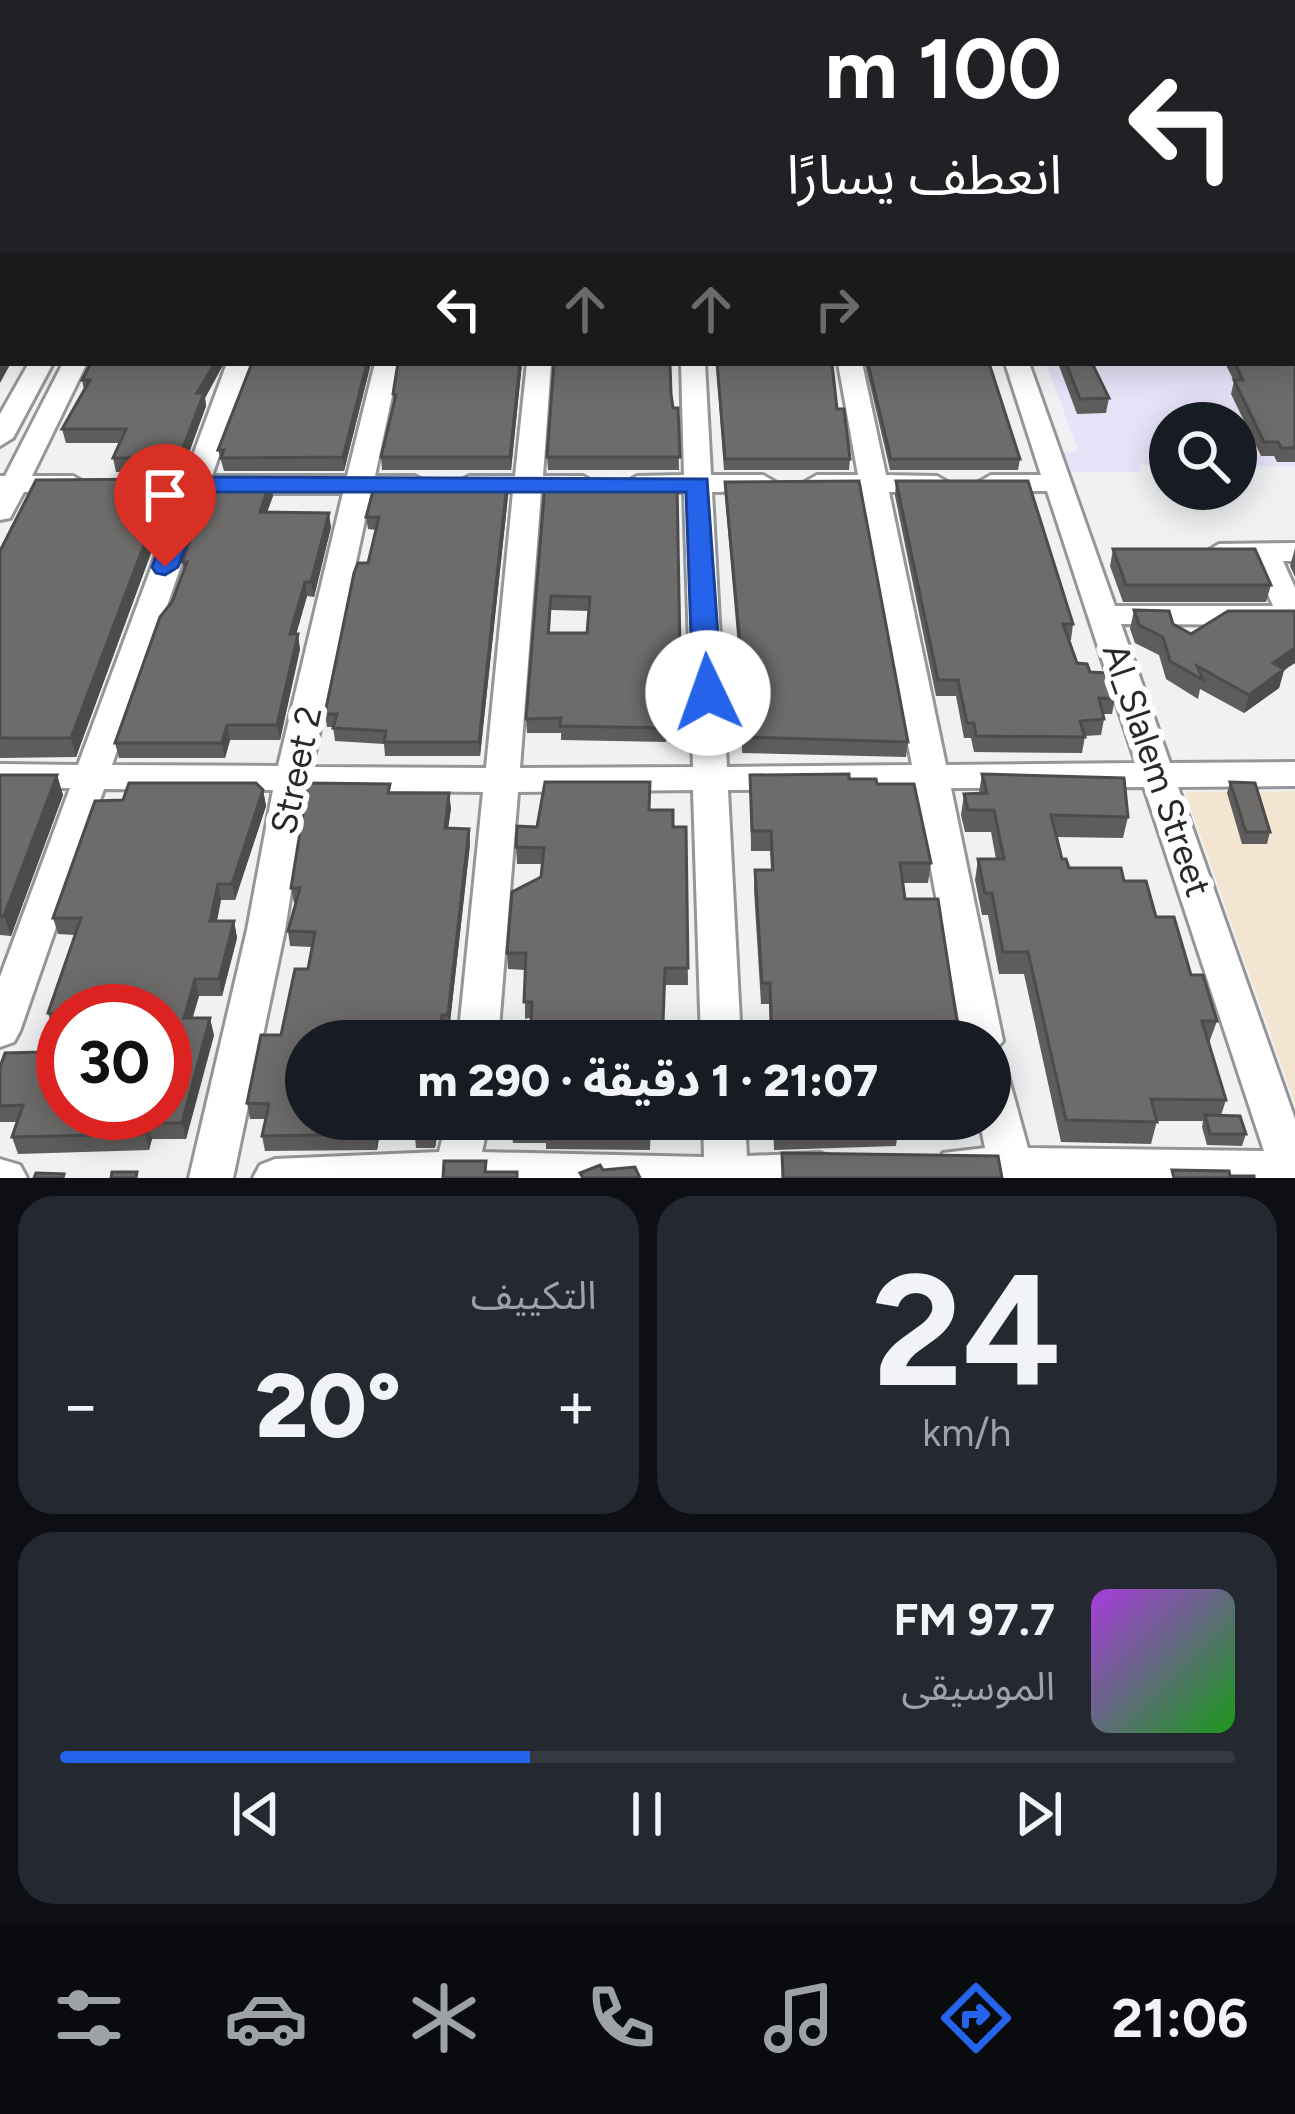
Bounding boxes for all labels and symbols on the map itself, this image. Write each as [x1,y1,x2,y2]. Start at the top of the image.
pin [114,444,216,567]
position arrow [645,630,771,756]
street label: Al_Slalem Street [1094,638,1220,902]
street label: Street 2 [261,702,331,838]
speed limit sign: 30 [36,984,192,1140]

